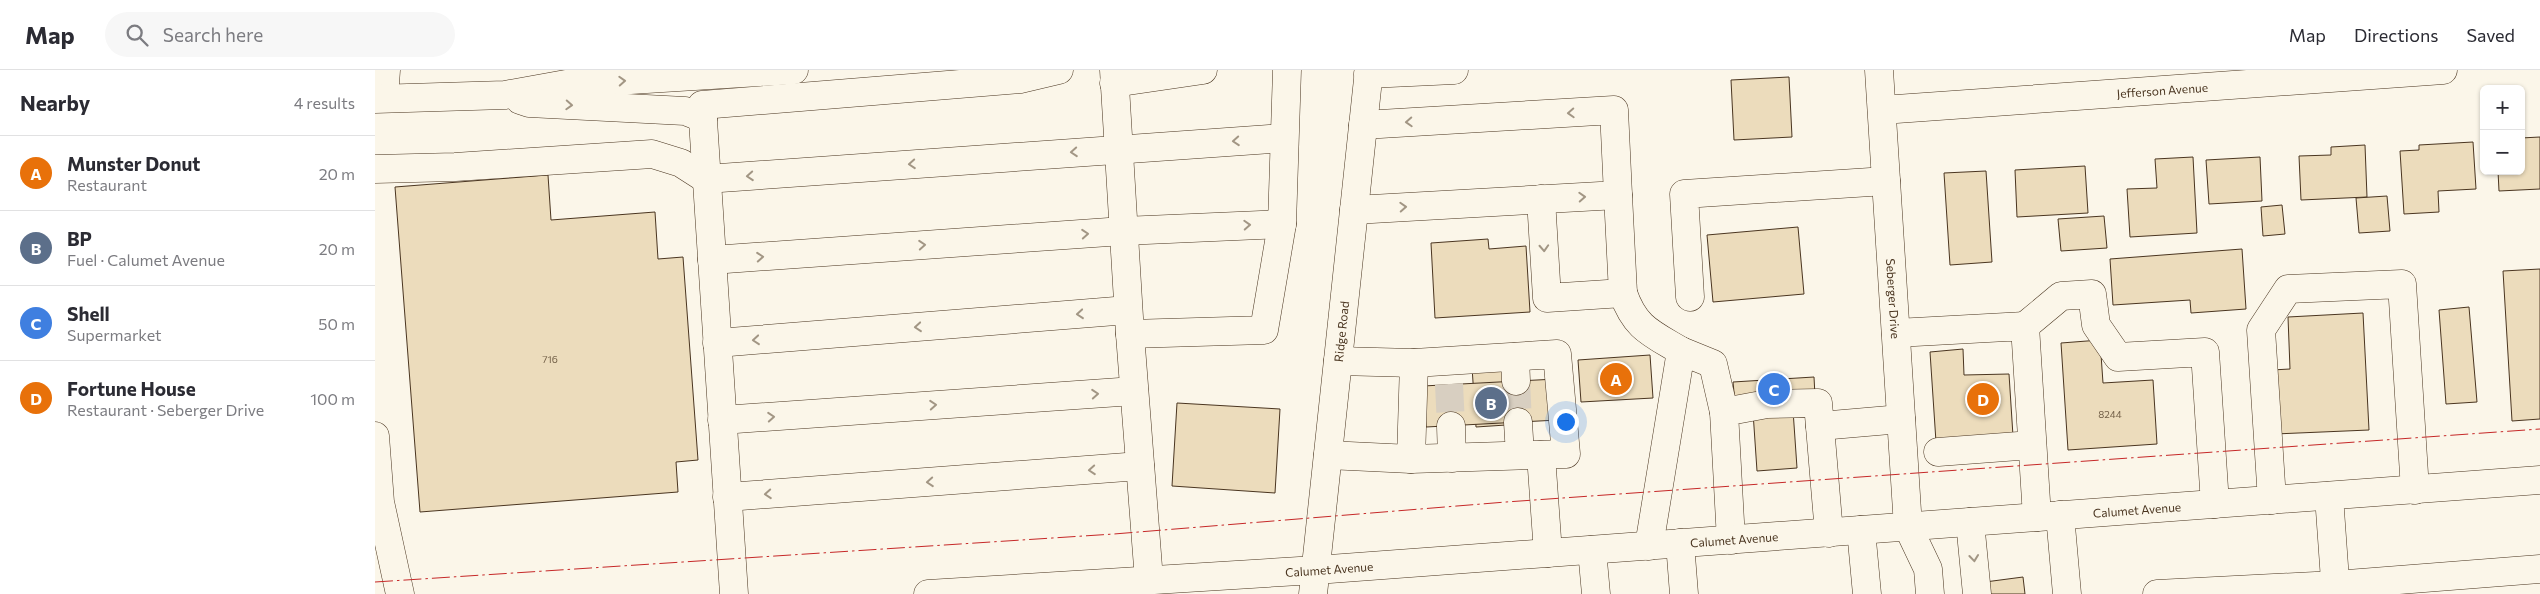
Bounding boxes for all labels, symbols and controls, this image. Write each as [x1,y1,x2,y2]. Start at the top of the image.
search box [105,12,455,57]
text: Map [25,20,75,49]
icon: search [123,21,151,49]
text: Search here [163,23,263,46]
text: Map [2289,24,2326,46]
text: Directions [2354,24,2438,46]
text: Saved [2466,24,2515,46]
one-way arrow [619,75,627,86]
street label: Jefferson Avenue [2116,80,2208,101]
map controls [2480,85,2525,175]
button: + [2480,85,2525,130]
text: Nearby [20,90,90,115]
text: 4 results [294,93,355,112]
one-way arrow [566,100,574,111]
one-way arrow [1567,107,1575,118]
one-way arrow [1404,117,1412,128]
button: − [2480,130,2525,175]
one-way arrow [1232,135,1240,146]
one-way arrow [1069,147,1077,158]
text: Munster Donut [67,152,200,175]
one-way arrow [907,158,915,169]
text: A [30,164,42,183]
text: 20 m [319,164,355,183]
one-way arrow [745,170,753,181]
text: Restaurant [67,175,147,194]
one-way arrow [1579,191,1587,202]
one-way arrow [1399,202,1407,213]
one-way arrow [1243,220,1251,231]
text: BP [67,227,92,250]
one-way arrow [1081,229,1089,240]
text: B [31,239,41,258]
text: 20 m [319,239,355,258]
one-way arrow [919,240,927,251]
one-way arrow [1538,244,1549,252]
text: Fuel · Calumet Avenue [67,250,225,269]
one-way arrow [757,251,765,262]
street label: Seberger Drive [1884,258,1903,339]
street label: Ridge Road [1331,300,1351,363]
text: Shell [67,302,110,325]
one-way arrow [1076,308,1084,319]
text: C [31,314,41,333]
text: 50 m [318,314,355,333]
one-way arrow [914,321,922,332]
text: Supermarket [67,325,162,344]
one-way arrow [752,334,760,345]
house number: 716 [542,353,558,365]
pin: A [1600,360,1632,398]
pin: C [1758,370,1790,408]
text: Fortune House [67,377,196,400]
pin: D [1967,380,1999,418]
pin: B [1475,384,1507,422]
text: D [30,389,42,408]
text: 100 m [310,389,355,408]
one-way arrow [1091,389,1099,400]
text: Restaurant · Seberger Drive [67,400,264,419]
one-way arrow [929,400,937,411]
house number: 8244 [2098,408,2122,420]
your location [1553,409,1579,435]
one-way arrow [767,411,775,422]
one-way arrow [1087,464,1095,475]
one-way arrow [925,476,933,487]
one-way arrow [763,488,771,499]
street label: Calumet Avenue [2092,499,2182,520]
street label: Calumet Avenue [1690,529,1779,549]
one-way arrow [1968,554,1979,562]
street label: Calumet Avenue [1285,559,1374,579]

